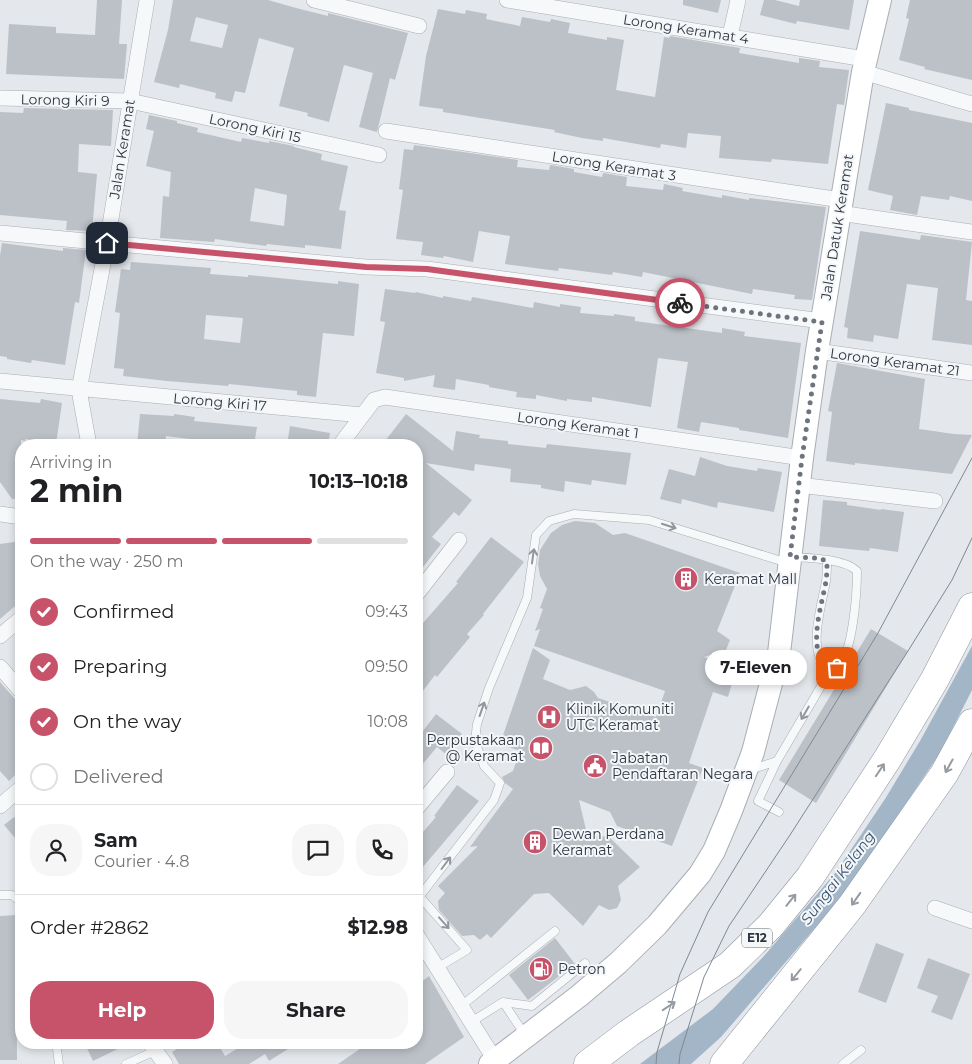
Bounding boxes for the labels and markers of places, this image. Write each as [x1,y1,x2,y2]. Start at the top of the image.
pin [86,222,128,264]
building icon: Keramat Mall [673,566,699,592]
place label: Keramat Mall [704,570,797,588]
pin [816,647,858,689]
callout: 7-Eleven [704,650,807,686]
place label: Klinik Komuniti UTC Keramat [566,700,674,734]
hospital icon: Klinik Komuniti UTC Keramat [536,704,562,730]
place label: Perpustakaan @ Keramat [427,731,524,765]
library icon: Perpustakaan @ Keramat [528,735,554,761]
place label: Jabatan Pendaftaran Negara [611,749,753,783]
public building icon: Jabatan Pendaftaran Negara [582,753,608,779]
place label: Dewan Perdana Keramat [552,825,665,859]
building icon: Dewan Perdana Keramat [522,829,548,855]
fuel station icon: Petron [528,956,554,982]
place label: Petron [558,960,606,978]

